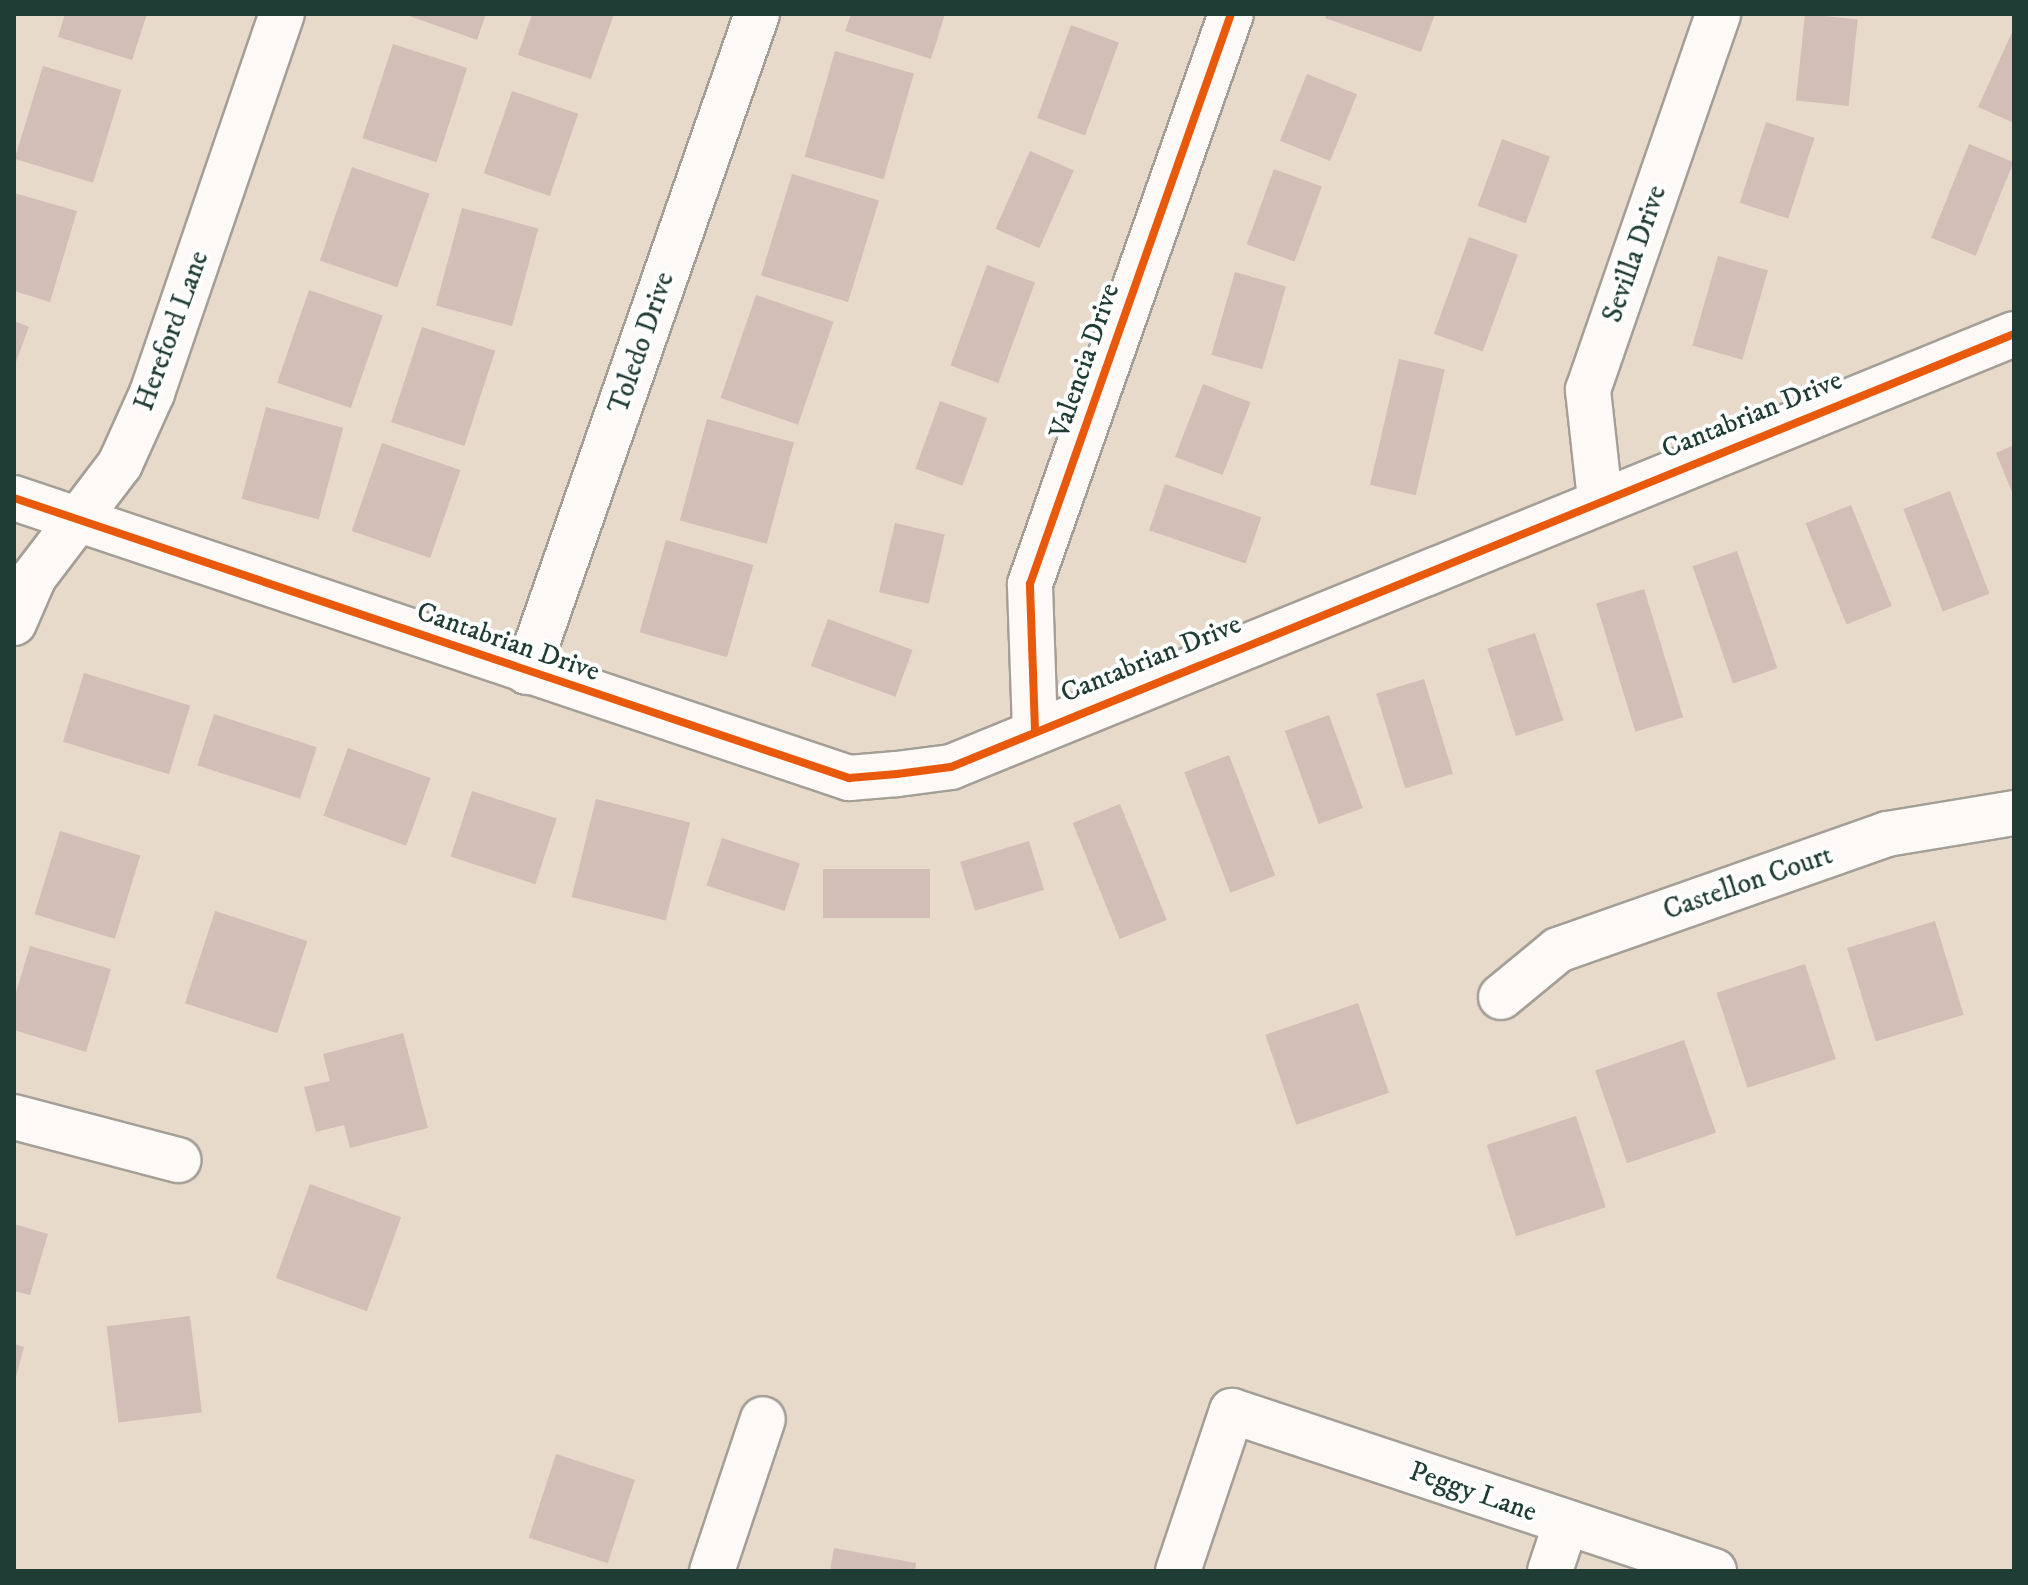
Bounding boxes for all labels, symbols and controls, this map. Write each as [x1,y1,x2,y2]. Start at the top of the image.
street label: Sevilla Drive [1596,181,1674,327]
street label: Hereford Lane [128,247,216,415]
street label: Toledo Drive [602,268,682,418]
street label: Valencia Drive [1043,279,1127,443]
street label: Cantabrian Drive [1657,364,1847,466]
street label: Cantabrian Drive [412,595,604,689]
street label: Cantabrian Drive [1056,608,1246,710]
street label: Castellon Court [1659,838,1837,928]
street label: Peggy Lane [1405,1455,1541,1529]

